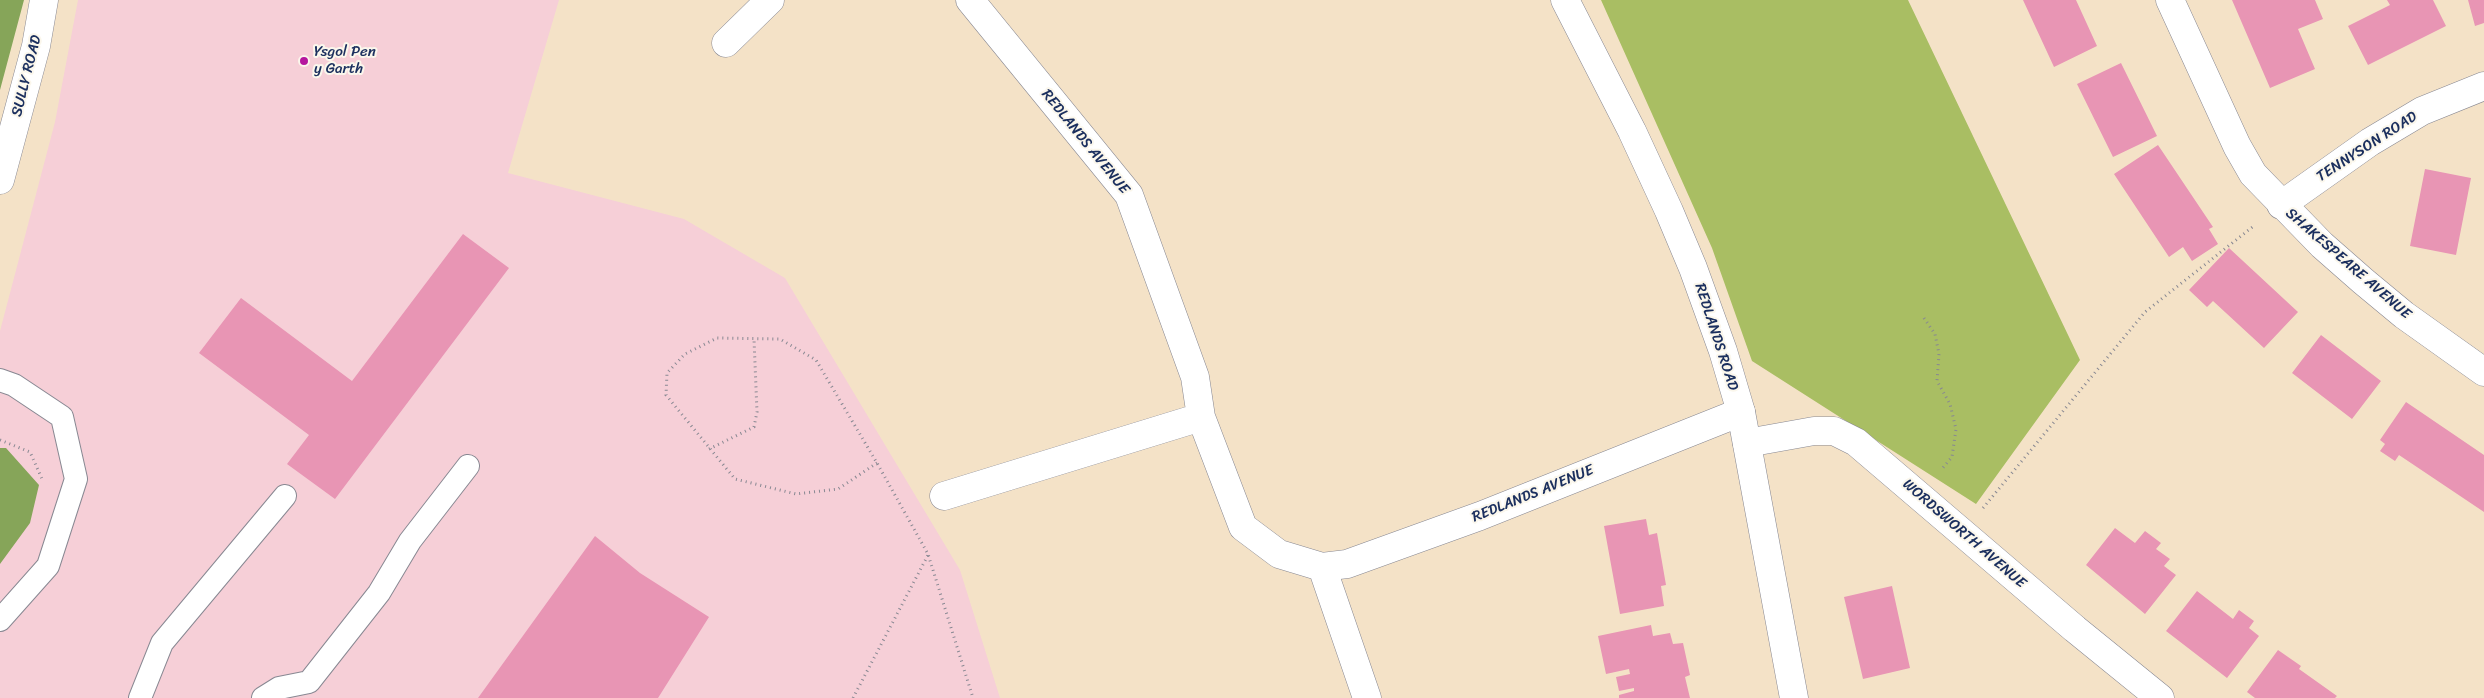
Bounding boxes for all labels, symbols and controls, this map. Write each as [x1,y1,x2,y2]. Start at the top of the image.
street label: SULLY ROAD [8,34,46,118]
place label: Ysgol Pen y Garth [314,43,376,78]
marker: Ysgol Pen y Garth [298,55,310,67]
street label: REDLANDS AVENUE [1037,86,1133,198]
street label: TENNYSON ROAD [2313,108,2421,186]
street label: SHAKESPEARE AVENUE [2282,205,2414,323]
street label: REDLANDS ROAD [1690,281,1742,393]
street label: REDLANDS AVENUE [1469,461,1597,527]
street label: WORDSWORTH AVENUE [1899,476,2029,592]

